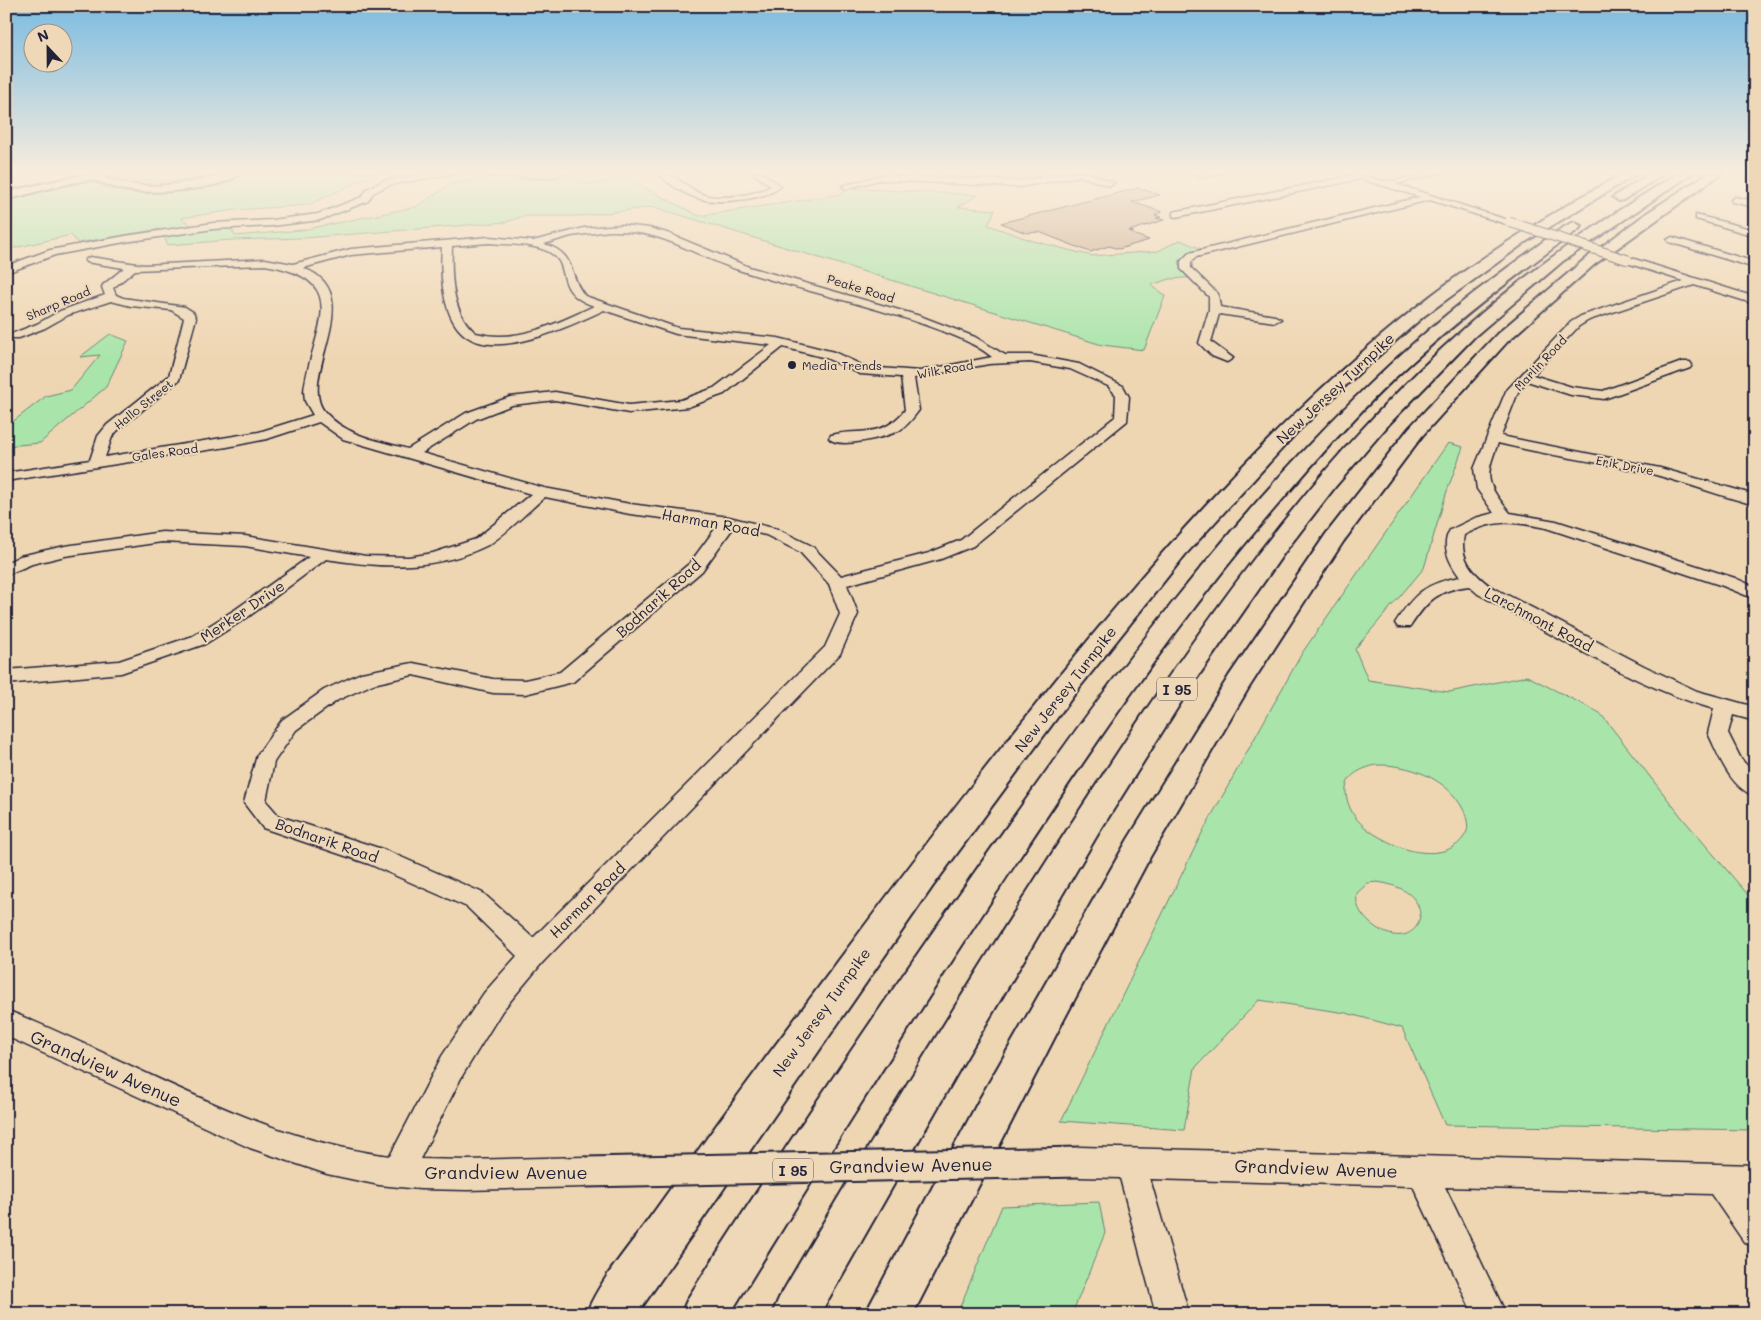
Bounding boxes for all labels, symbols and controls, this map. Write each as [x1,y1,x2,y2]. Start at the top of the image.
north arrow [22,22,72,72]
text: N [34,25,51,46]
street label: Peake Road [825,270,897,306]
street label: Sharp Road [23,282,93,324]
street label: New Jersey Turnpike [1272,328,1398,448]
street label: Marlin Road [1510,332,1570,394]
street label: Wilk Road [915,356,975,382]
place label: Media Trends [802,357,882,373]
marker: Media Trends [786,359,798,371]
street label: Hallo Street [110,375,176,433]
street label: Gales Road [131,439,199,465]
street label: Erik Drive [1595,452,1655,478]
street label: Harman Road [660,504,762,540]
street label: Bodnarik Road [611,555,705,641]
street label: Merker Drive [196,575,288,647]
street label: Larchmont Road [1481,582,1597,656]
street label: New Jersey Turnpike [1010,622,1120,756]
road number: I 95 [1157,678,1197,701]
street label: Bodnarik Road [273,813,381,867]
street label: Harman Road [545,858,629,942]
street label: New Jersey Turnpike [767,944,875,1080]
street label: Grandview Avenue [27,1024,185,1112]
street label: Grandview Avenue [829,1152,993,1178]
street label: Grandview Avenue [1234,1153,1398,1183]
road number: I 95 [773,1158,813,1182]
street label: Grandview Avenue [424,1160,588,1184]

